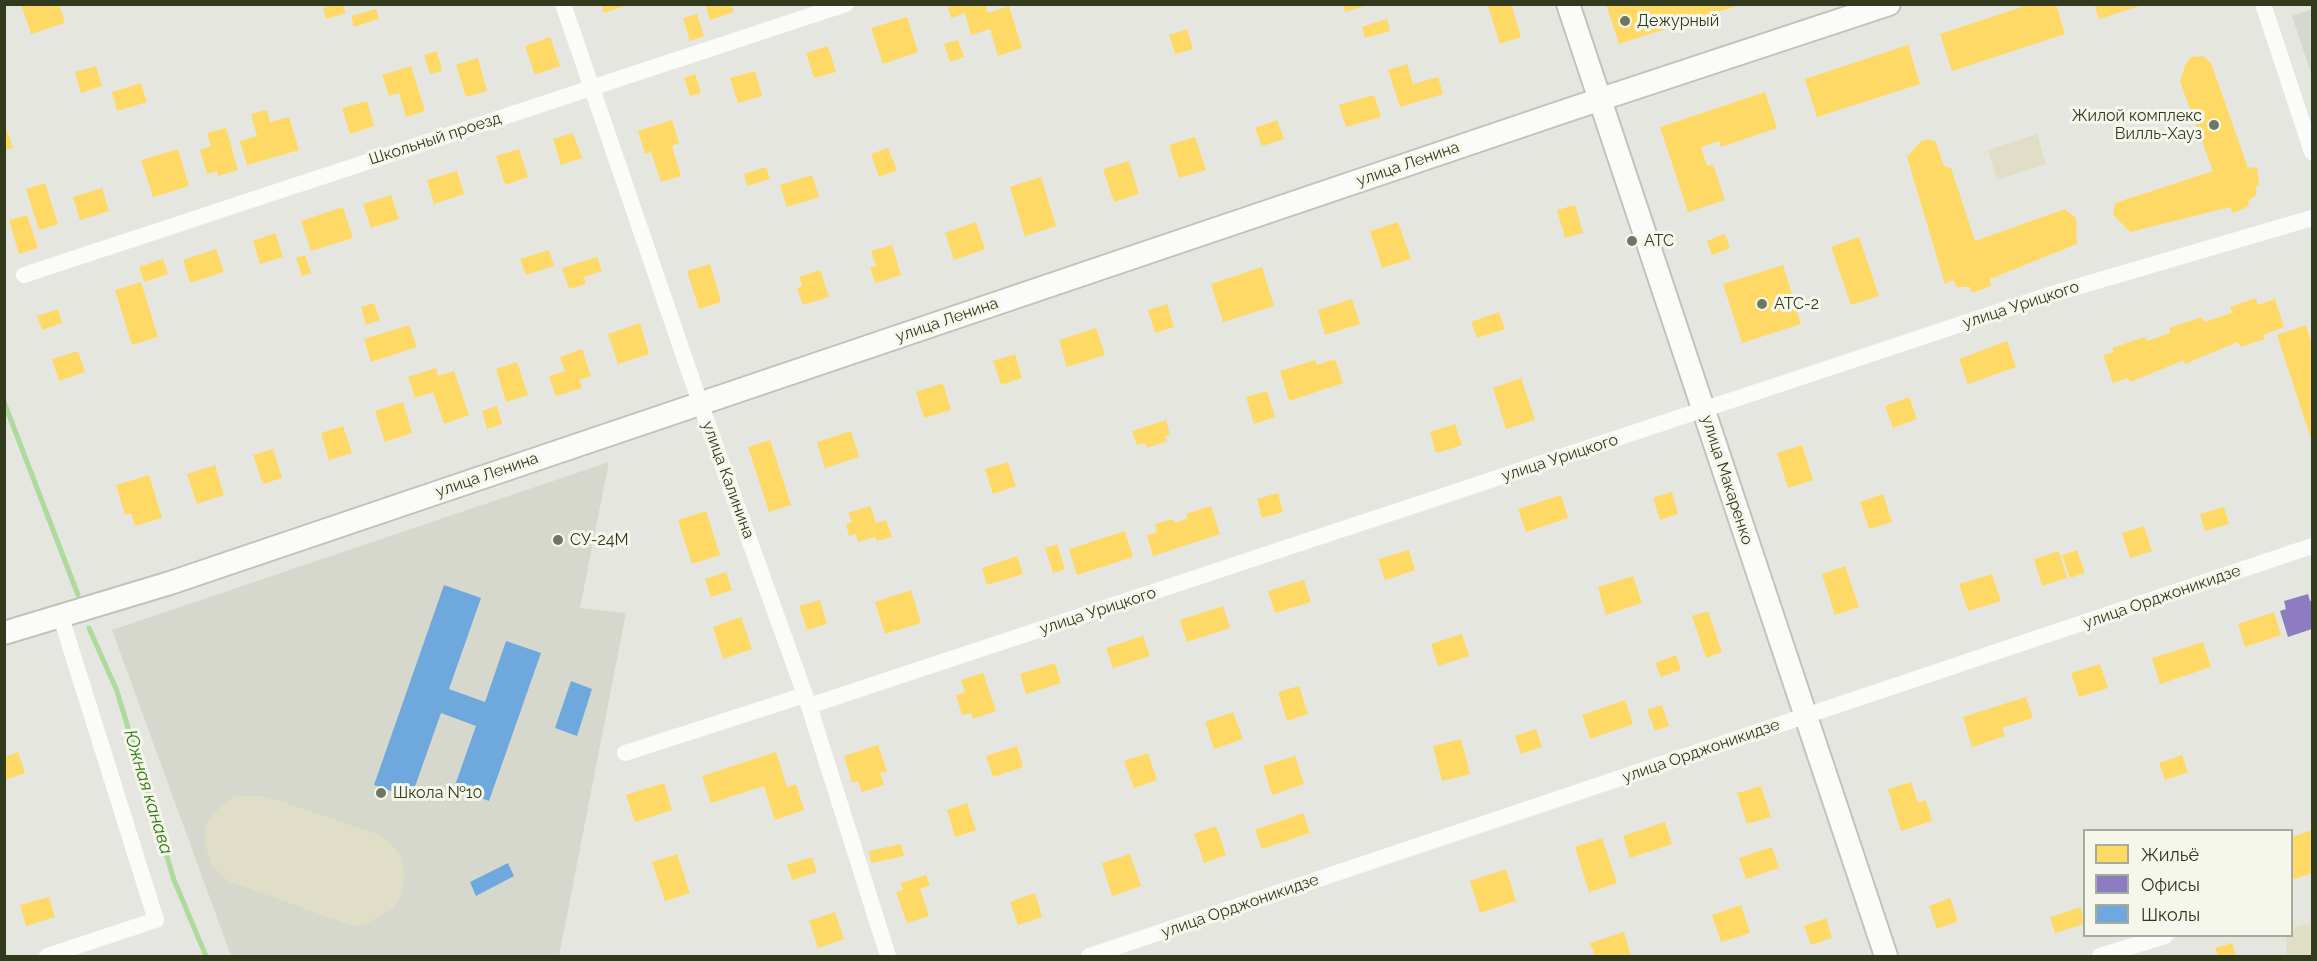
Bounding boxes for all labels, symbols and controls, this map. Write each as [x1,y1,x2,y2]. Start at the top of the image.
place label: Дежурный [1637,11,1719,31]
marker: Дежурный [1618,14,1632,28]
place label: Жилой комплекс Вилль-Хауз [2072,106,2202,144]
street label: Школьный проезд [367,109,503,169]
marker: Жилой комплекс Вилль-Хауз [2207,118,2221,132]
street label: улица Ленина [1354,137,1462,191]
place label: АТС [1644,231,1674,251]
marker: АТС [1625,234,1639,248]
street label: улица Урицкого [1960,277,2082,333]
street label: улица Ленина [893,293,1001,347]
place label: АТС-2 [1774,294,1819,314]
marker: АТС-2 [1755,297,1769,311]
street label: улица Макаренко [1697,413,1757,547]
street label: улица Калинина [698,419,758,541]
street label: улица Урицкого [1499,430,1621,486]
street label: улица Ленина [433,448,541,502]
place label: СУ-24М [570,530,629,550]
marker: СУ-24М [551,533,565,547]
street label: улица Орджоникидзе [2081,561,2243,633]
street label: улица Урицкого [1037,583,1159,639]
street label: улица Орджоникидзе [1620,715,1782,787]
water label: Южная канава [119,727,177,857]
place label: Школа №10 [393,783,482,803]
marker: Школа №10 [374,786,388,800]
legend [2083,829,2293,937]
text: Жильё [2141,844,2199,865]
street label: улица Орджоникидзе [1159,870,1321,942]
text: Офисы [2141,874,2200,895]
text: Школы [2141,904,2200,925]

